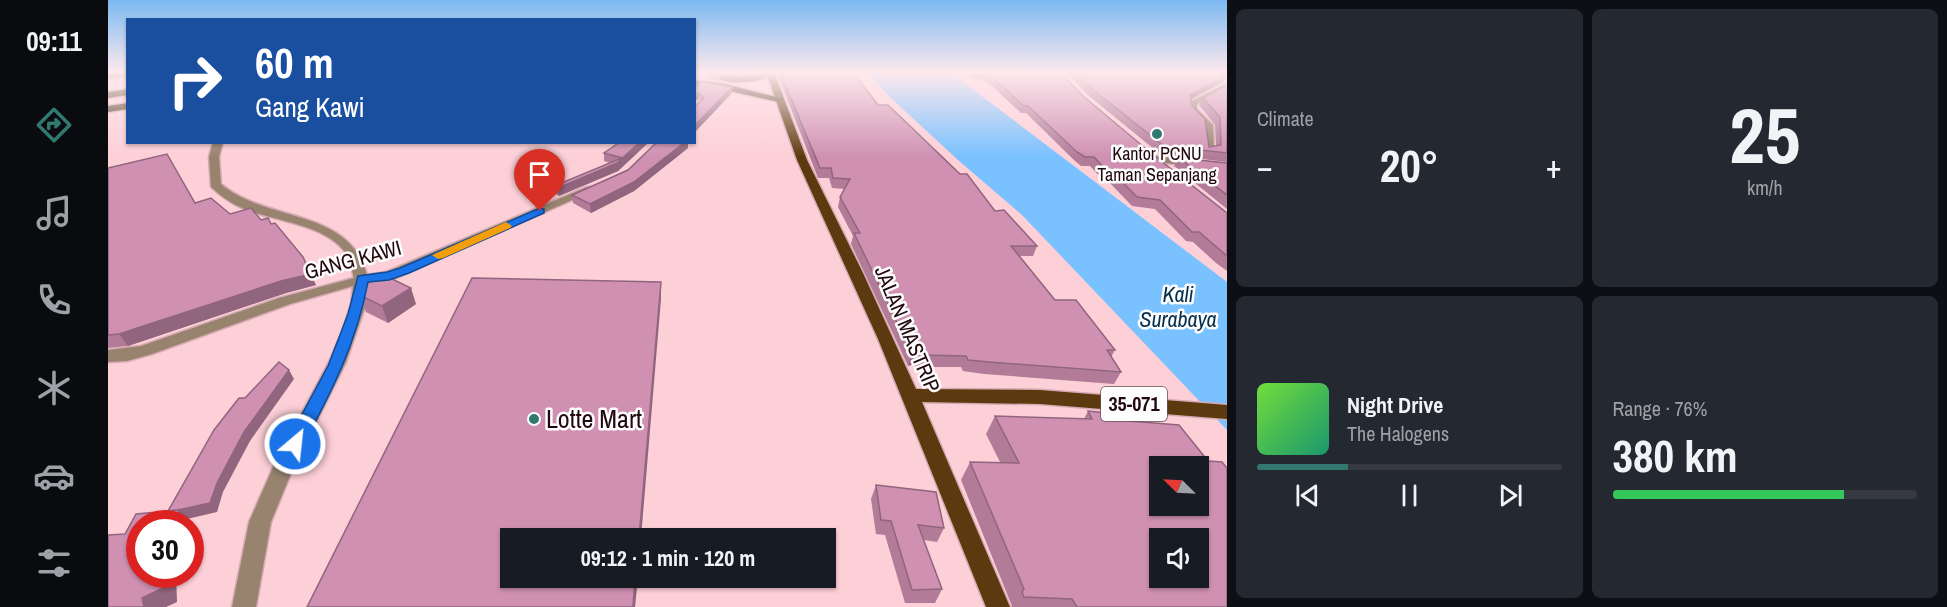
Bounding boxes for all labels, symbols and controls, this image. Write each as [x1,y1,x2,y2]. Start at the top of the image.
text: 09:11 [26,23,82,59]
text: 60 m [255,35,334,91]
icon: right [156,42,234,120]
text: 25 [1729,82,1800,187]
text: Gang Kawi [255,89,365,125]
icon: directions [33,104,75,146]
text: Climate [1257,105,1314,132]
marker: Kantor PCNU Taman Sepanjang [1150,127,1164,141]
text: 20° [1380,135,1439,196]
place label: Kantor PCNU Taman Sepanjang [1097,141,1217,187]
text: − [1257,144,1273,188]
text: + [1546,144,1561,188]
pin [514,149,565,211]
icon: arrive [523,158,556,191]
text: km/h [1747,174,1783,201]
icon: music [33,192,75,234]
street label: GANG KAWI [301,233,404,286]
street label: JALAN MASTRIP [868,261,947,397]
icon: phone [33,279,75,321]
water label: Kali Surabaya [1139,279,1217,334]
icon: climate [33,367,75,409]
road number: 35-071 [1101,387,1167,421]
text: Night Drive [1347,390,1443,420]
text: Range · 76% [1613,395,1707,422]
place label: Lotte Mart [546,401,642,436]
position arrow [263,412,327,476]
marker: Lotte Mart [527,412,541,426]
text: The Halogens [1347,420,1449,447]
text: 380 km [1613,425,1738,486]
icon: car [33,455,75,497]
north arrow [1149,456,1209,516]
map controls [1149,456,1209,588]
icon: previous [1291,479,1324,512]
icon: pause [1393,479,1426,512]
icon: next [1494,479,1527,512]
speed limit sign: 30 [126,510,204,588]
button: sound [1149,528,1209,588]
icon: filters [33,542,75,584]
text: 09:12 · 1 min · 120 m [581,543,755,573]

